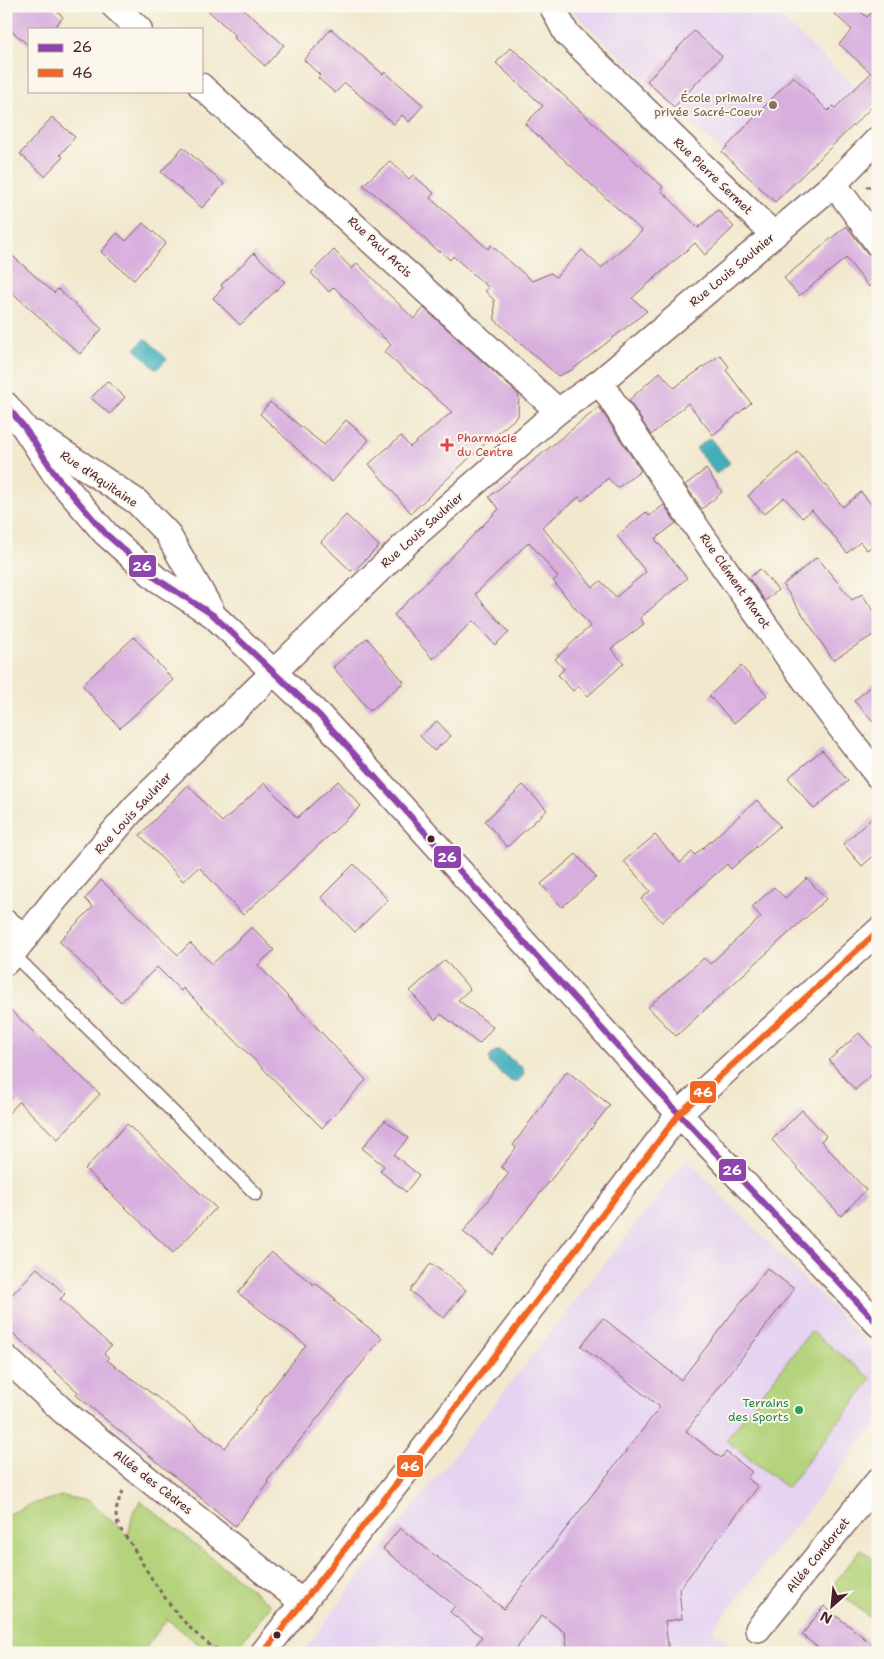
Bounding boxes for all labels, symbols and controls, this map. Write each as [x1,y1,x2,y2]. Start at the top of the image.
legend [28,28,202,92]
text: 26 [72,37,92,57]
text: 46 [72,63,93,83]
place label: École primaire privée Sacré-Coeur [654,90,763,120]
marker: École primaire privée Sacré-Coeur [767,99,779,111]
street label: Rue Pierre Sermet [670,134,756,218]
street label: Rue Paul Arcis [344,213,416,281]
street label: Rue Louis Saulnier [686,229,778,310]
place label: Pharmacie du Centre [457,430,517,460]
marker: Pharmacie du Centre [441,439,453,451]
street label: Rue d'Aquitaine [57,447,141,511]
street label: Rue Louis Saulnier [377,488,467,572]
street label: Rue Clément Marot [696,530,774,632]
line badge: 26 [128,554,157,578]
text: 26 [132,557,152,575]
street label: Rue Louis Saulnier [91,768,175,857]
unlabelled marker [426,834,436,844]
line badge: 26 [433,845,462,869]
text: 26 [437,848,457,866]
line badge: 46 [689,1080,717,1104]
text: 46 [693,1083,713,1101]
line badge: 26 [718,1158,747,1182]
text: 26 [722,1161,742,1179]
place label: Terrains des Sports [728,1395,789,1425]
marker: Terrains des Sports [793,1404,805,1416]
street label: Allée des Cèdres [110,1446,196,1518]
line badge: 46 [396,1454,424,1478]
text: 46 [400,1457,420,1475]
street label: Allée Condorcet [783,1514,853,1596]
north arrow [806,1582,856,1632]
text: N [817,1607,835,1628]
unlabelled marker [272,1630,282,1640]

